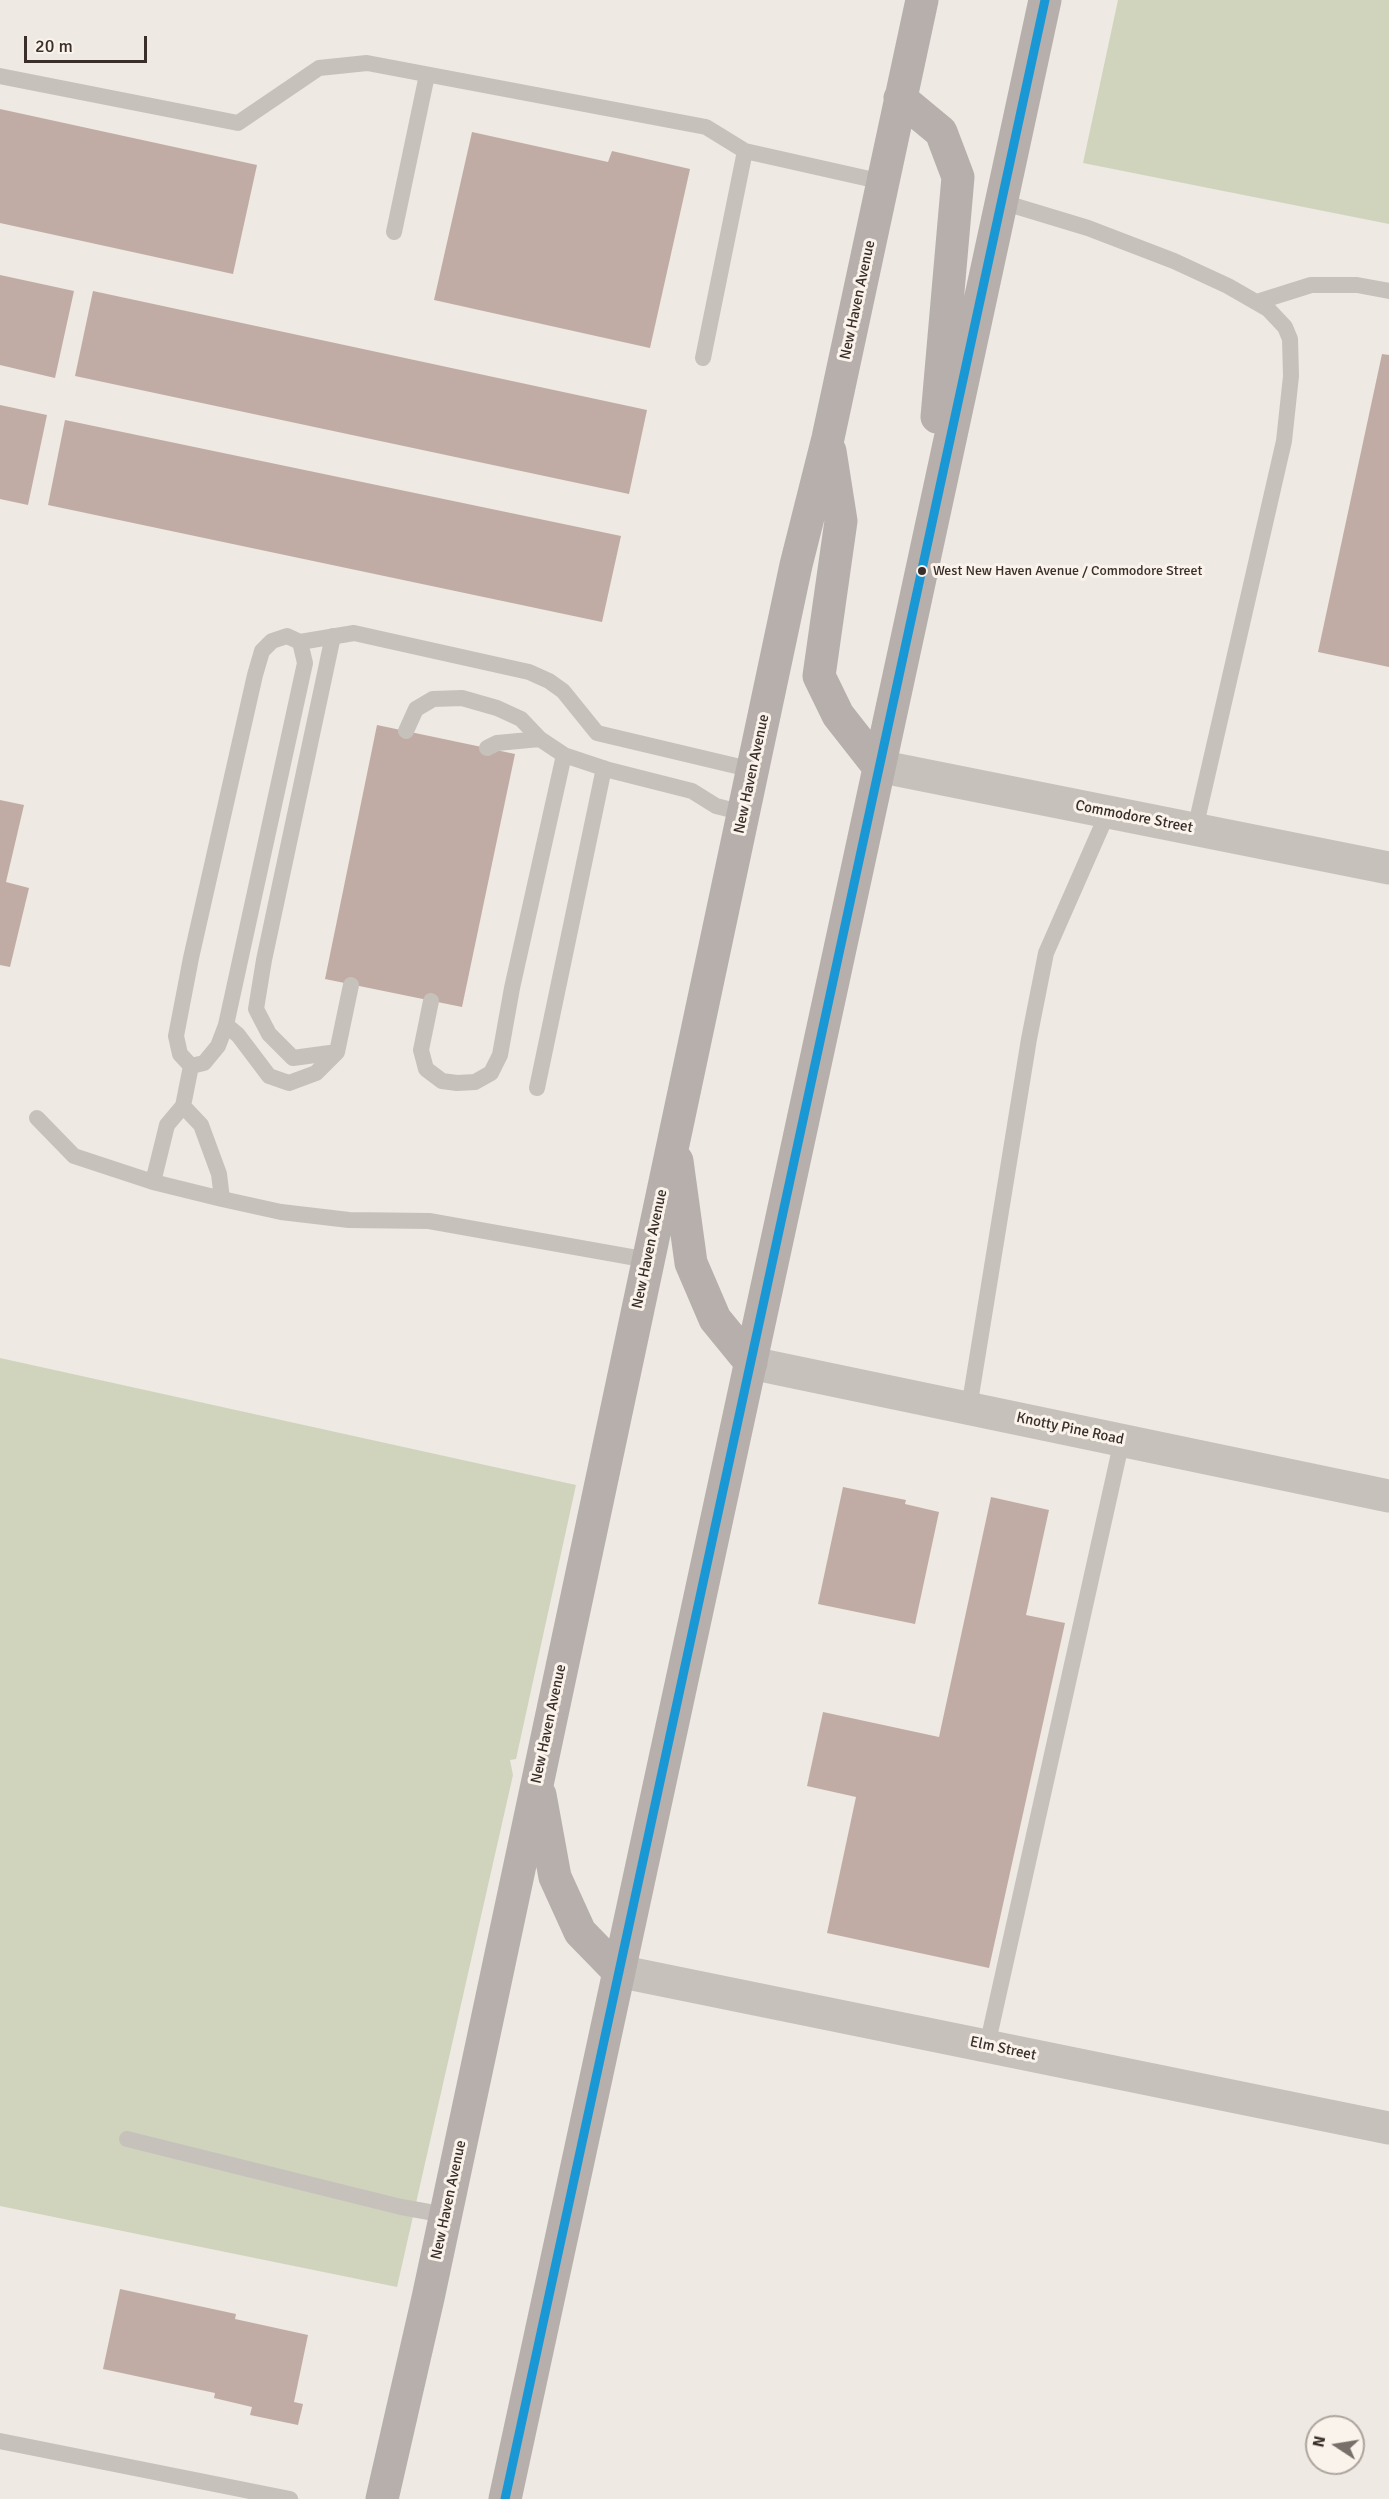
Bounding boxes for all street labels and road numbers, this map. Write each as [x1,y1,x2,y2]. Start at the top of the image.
street label: New Haven Avenue [837,239,879,361]
street label: New Haven Avenue [731,713,773,835]
street label: Commodore Street [1074,797,1194,837]
street label: New Haven Avenue [629,1188,671,1310]
street label: Knotty Pine Road [1015,1409,1125,1449]
street label: New Haven Avenue [528,1663,570,1785]
street label: Elm Street [968,2033,1038,2065]
street label: New Haven Avenue [428,2139,470,2261]

